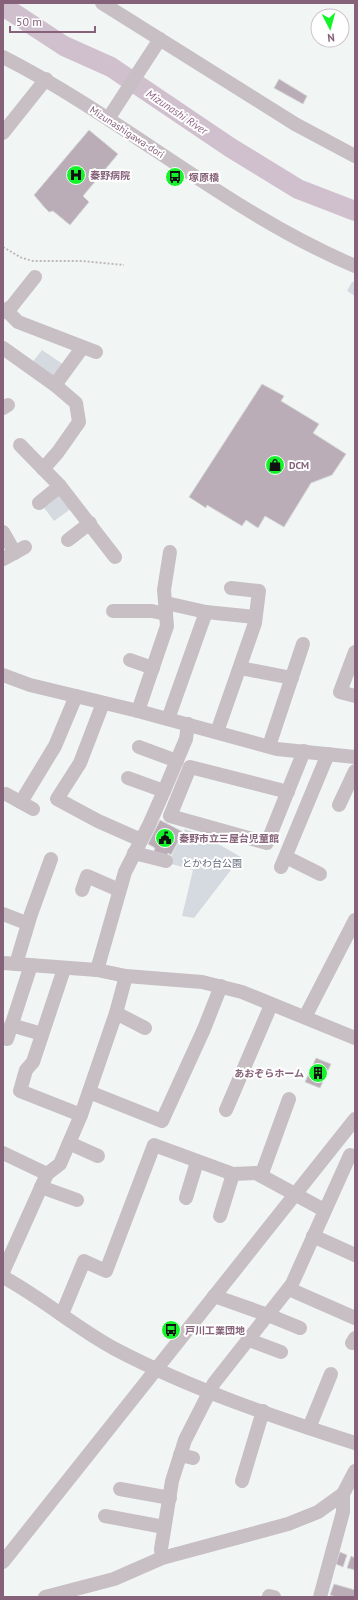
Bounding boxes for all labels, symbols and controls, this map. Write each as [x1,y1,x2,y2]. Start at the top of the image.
scale bar [10,8,95,34]
north arrow [310,8,350,48]
text: 50 m [16,14,42,29]
text: N [327,31,335,45]
water label: Mizunashi River [144,86,211,138]
street label: Mizunashigawa-dori [87,103,167,161]
hospital icon: 秦野病院 [65,164,87,186]
bus stop icon: 塚原橋 [164,166,186,188]
place label: 秦野病院 [90,169,130,182]
place label: 塚原橋 [188,171,219,184]
shop icon: DCM [264,454,286,476]
place label: DCM [289,459,309,472]
public building icon: 秦野市立三屋台児童館 [154,827,176,849]
place label: 秦野市立三屋台児童館 [179,832,279,845]
park label: とかわ台公園 [182,857,242,870]
building icon: あおぞらホーム [307,1062,329,1084]
place label: あおぞらホーム [234,1067,304,1080]
bus stop icon: 戸川工業団地 [160,1319,182,1341]
place label: 戸川工業団地 [185,1324,245,1337]

